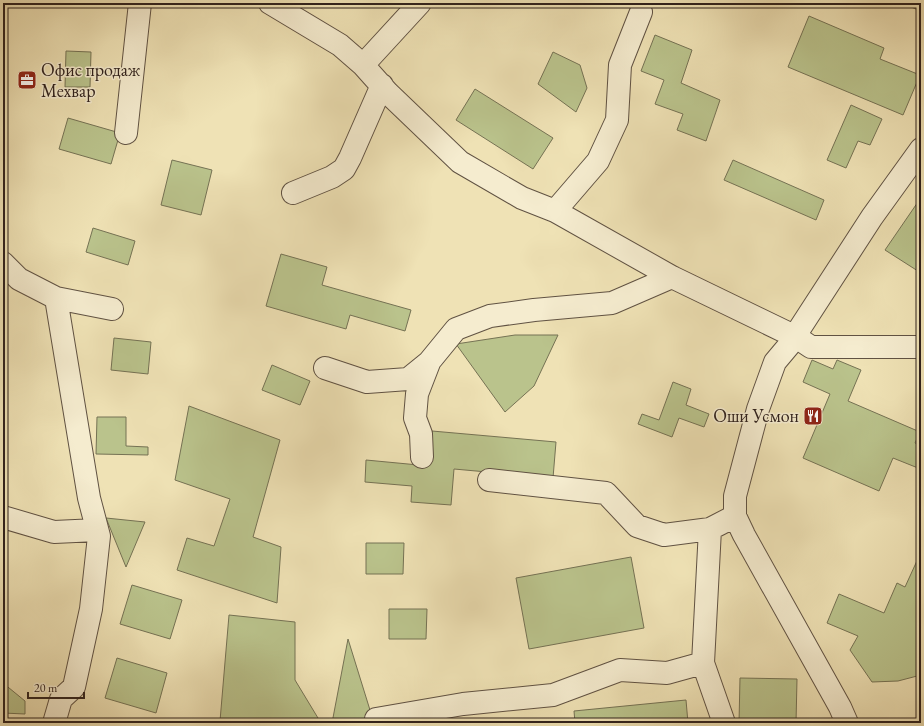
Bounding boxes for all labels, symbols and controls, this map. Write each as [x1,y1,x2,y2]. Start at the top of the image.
place label: Офис продаж Мехвар [41,58,141,102]
office icon: Офис продаж Мехвар [16,69,38,91]
place label: Оши Усмон [713,404,799,427]
restaurant icon: Оши Усмон [802,405,824,427]
scale bar [28,674,84,700]
text: 20 m [34,680,58,696]

